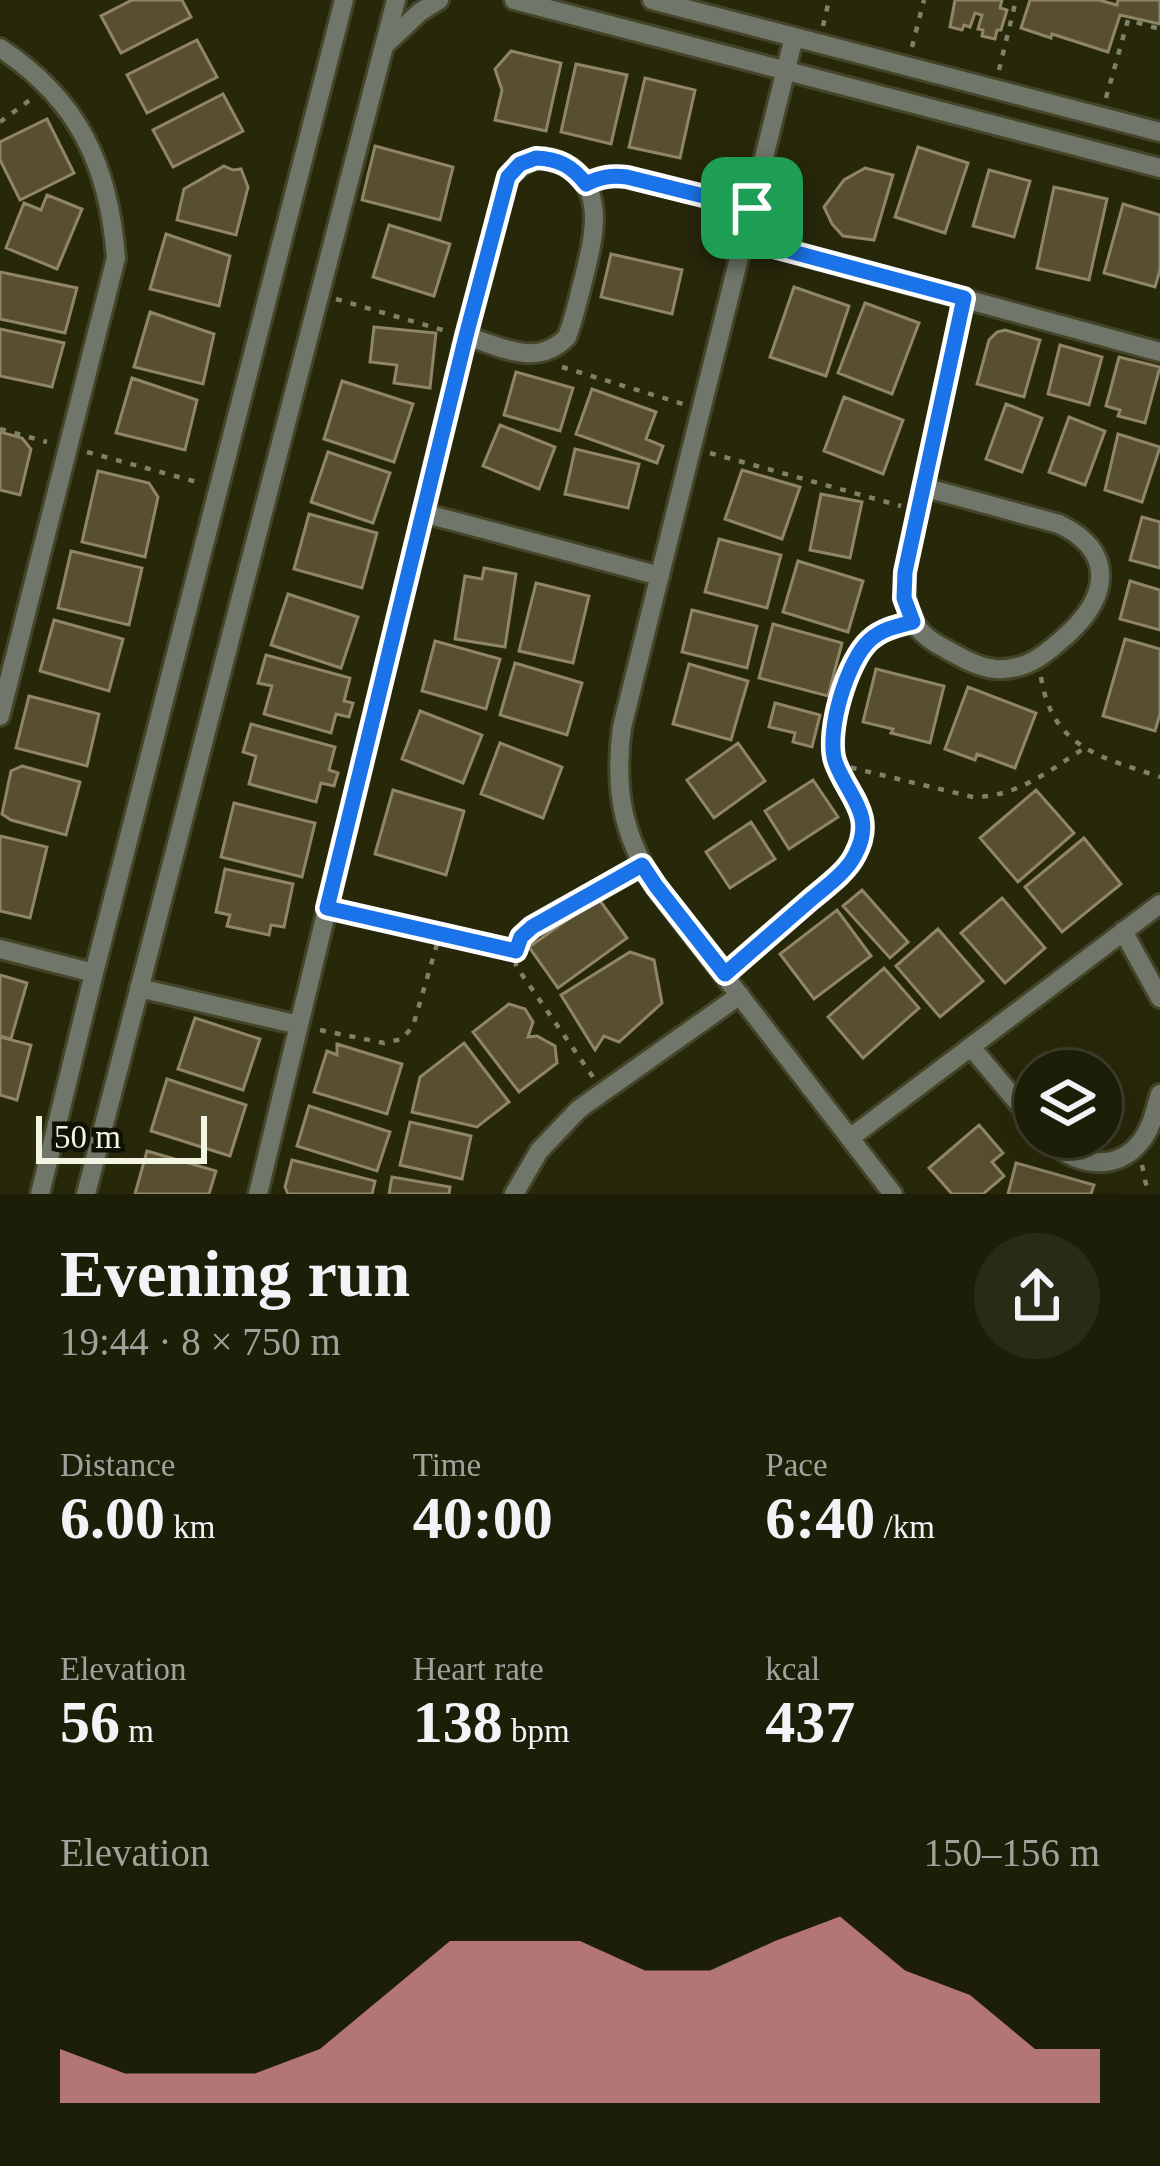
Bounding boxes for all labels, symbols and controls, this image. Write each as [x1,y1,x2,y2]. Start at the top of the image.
pin [701,157,803,259]
icon: arrive [719,175,785,241]
map controls [1014,1050,1122,1158]
button: layers [1014,1050,1122,1158]
scale bar [36,1110,207,1163]
text: 50 m [54,1119,121,1155]
button: share [974,1233,1100,1359]
text: Evening run [60,1237,410,1310]
text: 19:44 · 8 × 750 m [60,1320,341,1363]
text: Distance [60,1447,175,1483]
text: Time [413,1447,481,1483]
text: Pace [765,1447,828,1483]
text: 6.00 [60,1485,165,1551]
text: 40:00 [413,1485,553,1551]
text: 6:40 [765,1485,875,1551]
text: km [165,1509,215,1545]
text: /km [875,1509,935,1545]
text: Elevation [60,1651,186,1687]
text: Heart rate [413,1651,544,1687]
text: kcal [765,1651,820,1687]
text: 56 [60,1689,120,1755]
text: 138 [413,1689,503,1755]
text: 437 [765,1689,855,1755]
text: m [120,1713,154,1749]
text: bpm [503,1713,570,1749]
text: Elevation [60,1831,209,1874]
text: 150–156 m [923,1831,1100,1874]

